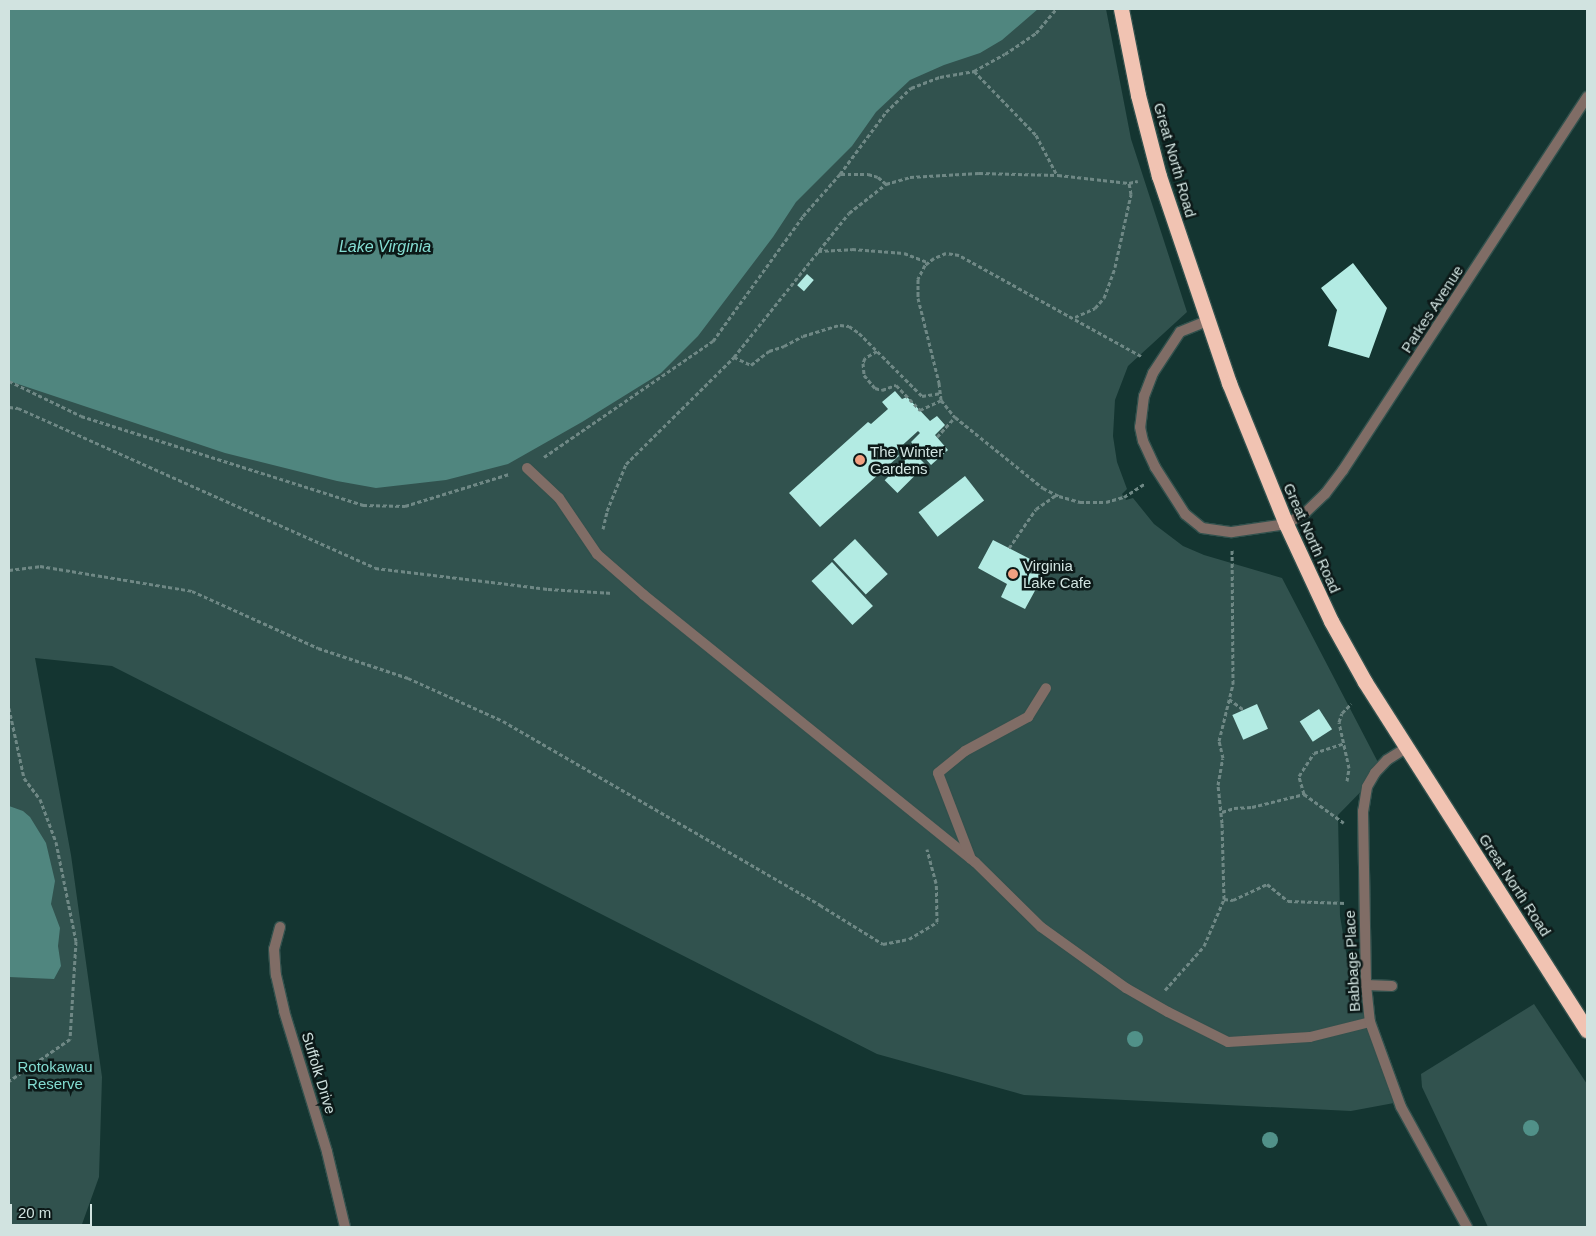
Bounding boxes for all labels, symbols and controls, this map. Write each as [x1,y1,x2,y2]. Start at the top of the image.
street label: Great North Road [1150,101,1200,219]
water label: Lake Virginia [339,237,431,257]
street label: Parkes Avenue [1397,262,1467,356]
place label: The Winter Gardens [870,442,943,477]
marker: The Winter Gardens [854,454,866,466]
street label: Great North Road [1280,480,1344,596]
place label: Virginia Lake Cafe [1023,556,1091,591]
marker: Virginia Lake Cafe [1007,568,1019,580]
street label: Great North Road [1475,830,1555,940]
street label: Babbage Place [1340,910,1364,1012]
street label: Suffolk Drive [298,1030,340,1116]
park label: Rotokawau Reserve [17,1057,93,1092]
scale bar [12,1194,95,1226]
text: 20 m [18,1204,51,1221]

